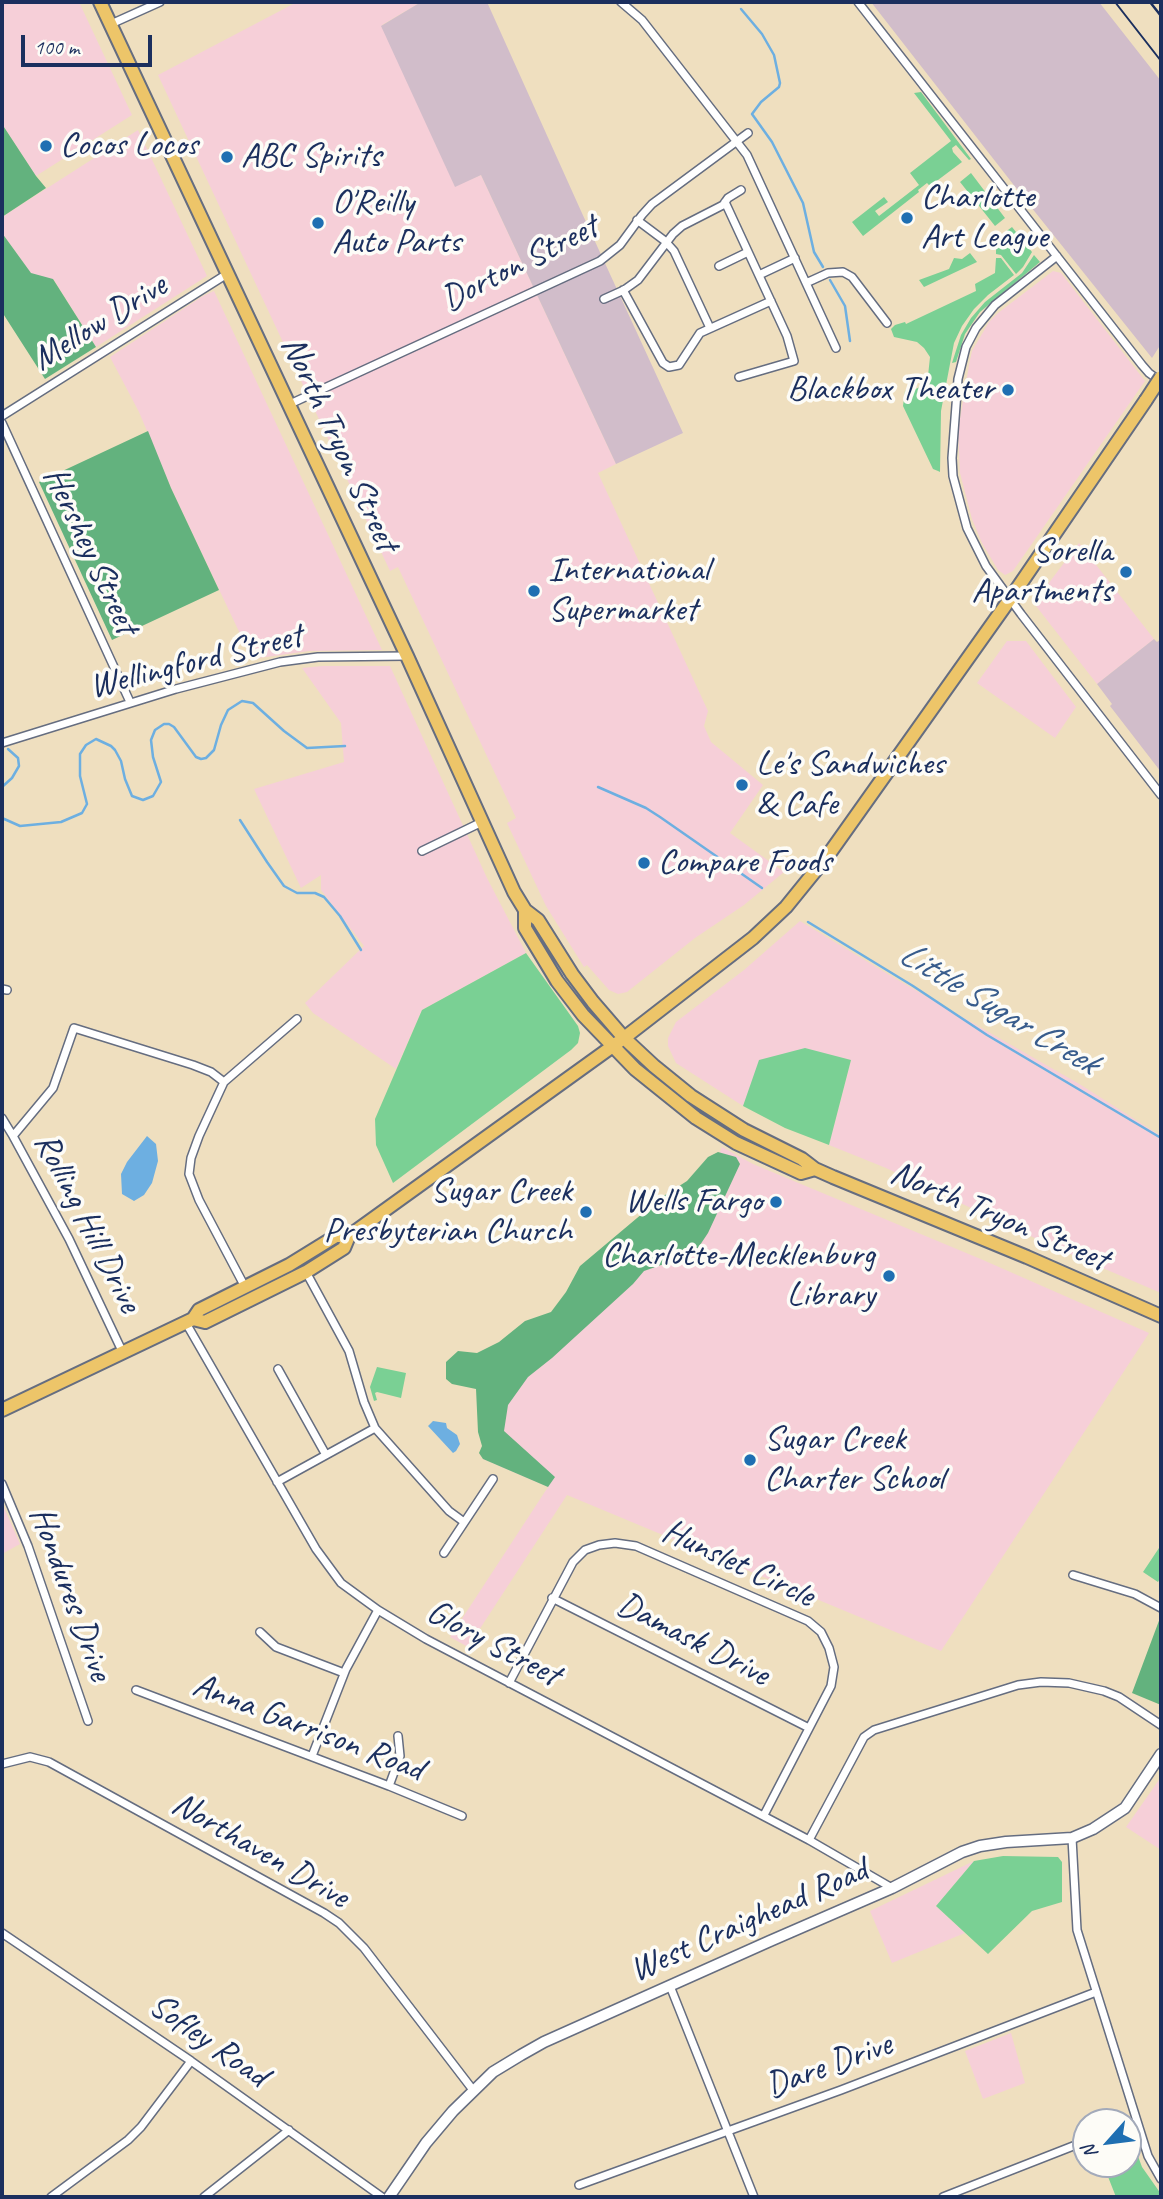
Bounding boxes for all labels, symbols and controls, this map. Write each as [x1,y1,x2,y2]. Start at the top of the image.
scale bar [24,21,156,65]
text: 100 m [34,34,79,60]
place label: Cocos Locos [60,125,198,167]
place label: ABC Spirits [241,136,381,178]
marker: Cocos Locos [38,138,54,154]
marker: ABC Spirits [219,149,235,165]
place label: Charlotte Art League [921,177,1048,259]
place label: O'Reilly Auto Parts [332,182,461,264]
street label: Dorton Street [435,207,605,321]
marker: Charlotte Art League [899,210,915,226]
marker: O'Reilly Auto Parts [310,215,326,231]
street label: Mellow Drive [25,265,175,381]
street label: North Tryon Street [271,330,407,558]
place label: Blackbox Theater [787,369,994,411]
marker: Blackbox Theater [1000,382,1016,398]
street label: Hershey Street [33,461,147,641]
place label: Sorella Apartments [971,531,1112,613]
place label: International Supermarket [548,550,709,632]
marker: Sorella Apartments [1118,564,1134,580]
marker: International Supermarket [526,583,542,599]
street label: Wellingford Street [85,615,307,709]
place label: Le's Sandwiches & Cafe [756,744,945,826]
marker: Le's Sandwiches & Cafe [734,777,750,793]
place label: Compare Foods [658,842,832,884]
marker: Compare Foods [636,855,652,871]
water label: Little Sugar Creek [890,932,1106,1086]
street label: Rolling Hill Drive [24,1126,150,1320]
street label: North Tryon Street [884,1152,1114,1282]
place label: Sugar Creek Presbyterian Church [323,1171,572,1253]
place label: Wells Fargo [625,1181,762,1223]
marker: Wells Fargo [768,1194,784,1210]
marker: Sugar Creek Presbyterian Church [578,1204,594,1220]
place label: Charlotte-Mecklenburg Library [602,1235,875,1317]
marker: Charlotte-Mecklenburg Library [881,1268,897,1284]
place label: Sugar Creek Charter School [764,1419,944,1501]
marker: Sugar Creek Charter School [742,1452,758,1468]
street label: Hondures Drive [19,1501,121,1687]
street label: Hunslet Circle [655,1511,821,1617]
street label: Damask Drive [610,1584,776,1696]
street label: Glory Street [419,1591,567,1697]
street label: Anna Garrison Road [187,1665,429,1791]
street label: Northaven Drive [164,1783,356,1919]
street label: West Craighead Road [624,1850,874,1992]
street label: Sofley Road [140,1985,276,2097]
street label: Dare Drive [760,2024,898,2108]
north arrow [1072,2108,1142,2178]
text: N [1077,2141,1104,2163]

